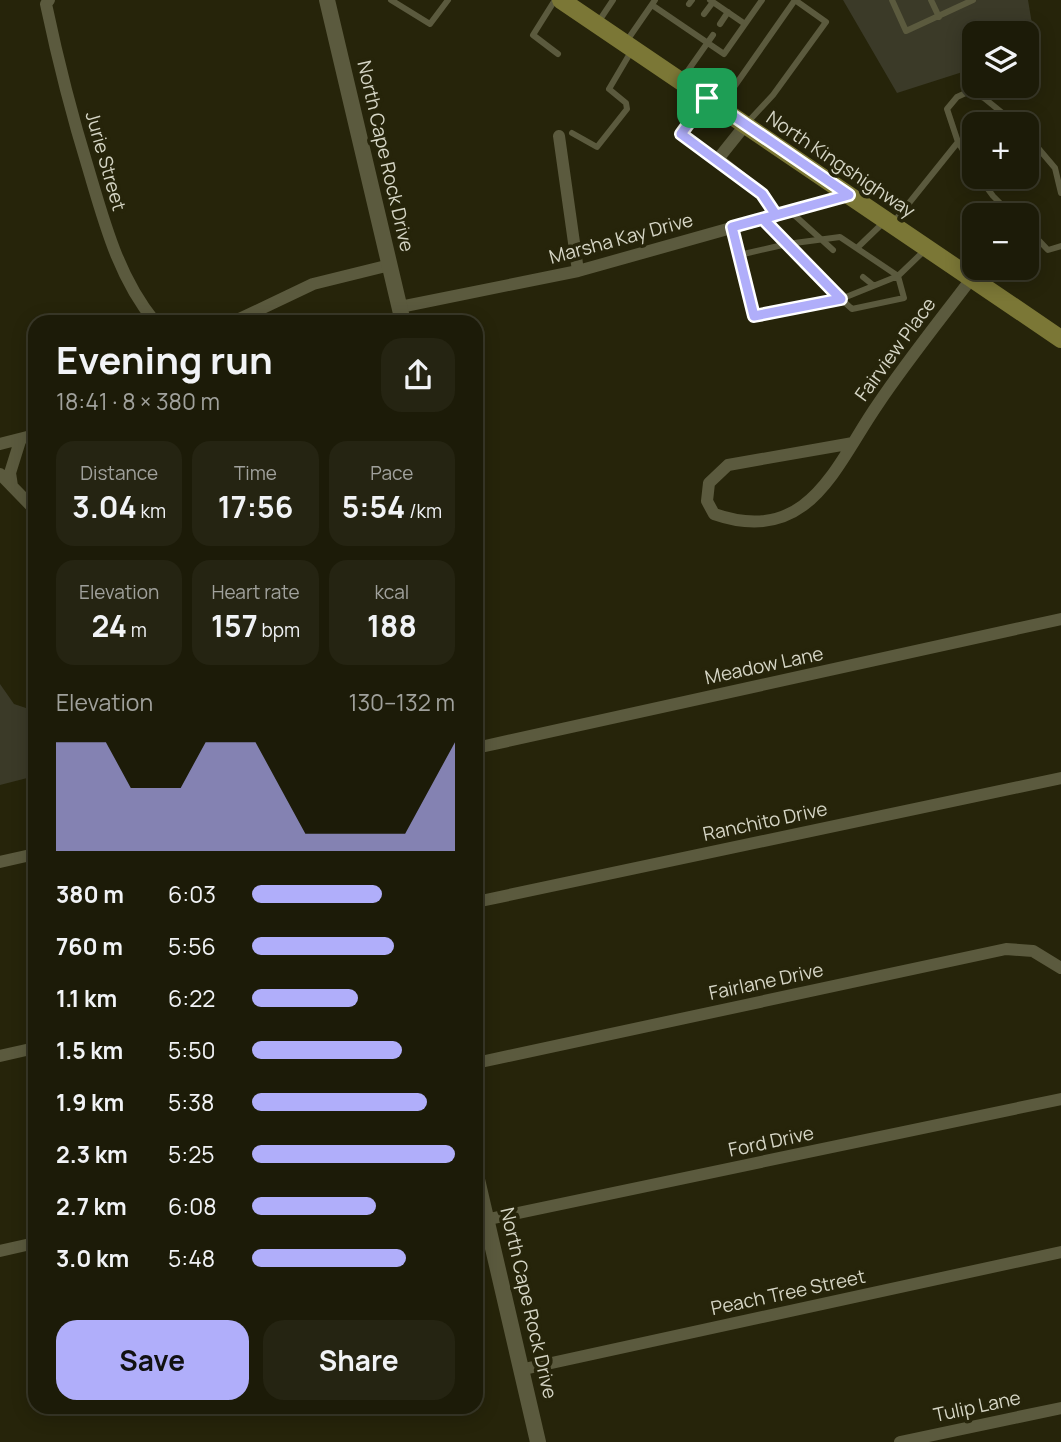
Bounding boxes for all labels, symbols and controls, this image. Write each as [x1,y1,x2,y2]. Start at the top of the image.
map controls [962,21,1039,280]
button: layers [962,21,1039,98]
street label: North Cape Rock Drive [351,58,421,254]
pin [677,68,737,128]
icon: arrive [688,79,726,117]
street label: North Kingshighway [761,104,921,224]
street label: Jurie Street [79,108,133,214]
button: + [962,112,1039,189]
button: − [962,203,1039,280]
street label: Marsha Kay Drive [546,206,696,270]
street label: Fairview Place [849,292,941,406]
text: Evening run [56,333,273,385]
button: share [381,338,455,412]
text: 18:41 · 8 × 380 m [56,385,220,417]
text: Distance [80,460,158,486]
text: Time [234,460,277,486]
text: Pace [370,460,413,486]
text: 3.04 [72,486,137,527]
text: 17:56 [218,486,293,527]
text: 5:54 [342,486,405,527]
text: km [137,498,166,524]
text: /km [405,498,442,524]
text: Elevation [79,579,159,605]
text: Heart rate [211,579,300,605]
text: kcal [374,579,409,605]
text: 24 [91,605,127,646]
text: 157 [211,605,258,646]
text: 188 [367,605,417,646]
text: m [127,617,147,643]
text: bpm [258,617,300,643]
street label: Meadow Lane [702,640,826,690]
text: Elevation [56,686,153,718]
text: 130–132 m [348,686,455,718]
street label: Ranchito Drive [700,795,830,847]
text: 380 m [56,878,124,910]
text: 6:03 [168,878,216,910]
text: 760 m [56,930,123,962]
text: 5:56 [168,930,216,962]
street label: Fairlane Drive [706,956,826,1006]
text: 1.1 km [56,982,117,1014]
text: 6:22 [168,982,215,1014]
text: 1.5 km [56,1034,123,1066]
text: 5:50 [168,1034,215,1066]
text: 1.9 km [56,1086,124,1118]
text: 5:38 [168,1086,214,1118]
street label: Ford Drive [726,1119,816,1163]
text: 2.3 km [56,1138,128,1170]
text: 5:25 [168,1138,215,1170]
text: 2.7 km [56,1190,127,1222]
text: 6:08 [168,1190,217,1222]
street label: North Cape Rock Drive [494,1205,564,1401]
text: 3.0 km [56,1242,129,1274]
text: 5:48 [168,1242,215,1274]
street label: Peach Tree Street [708,1263,868,1321]
button: Save [56,1320,249,1400]
button: Share [263,1320,455,1400]
street label: Tulip Lane [931,1384,1023,1428]

